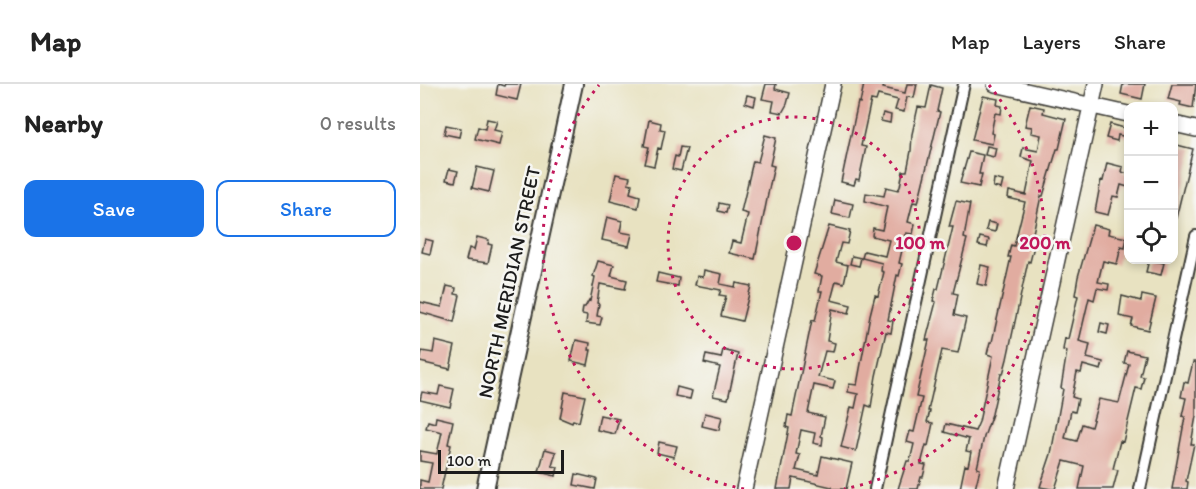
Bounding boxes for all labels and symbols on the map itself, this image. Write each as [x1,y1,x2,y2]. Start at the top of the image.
street label: NORTH MERIDIAN STREET [473,164,545,400]
text: 100 m [895,232,946,254]
text: 200 m [1020,232,1071,254]
centre of rings [784,233,804,253]
scale bar [438,447,564,474]

